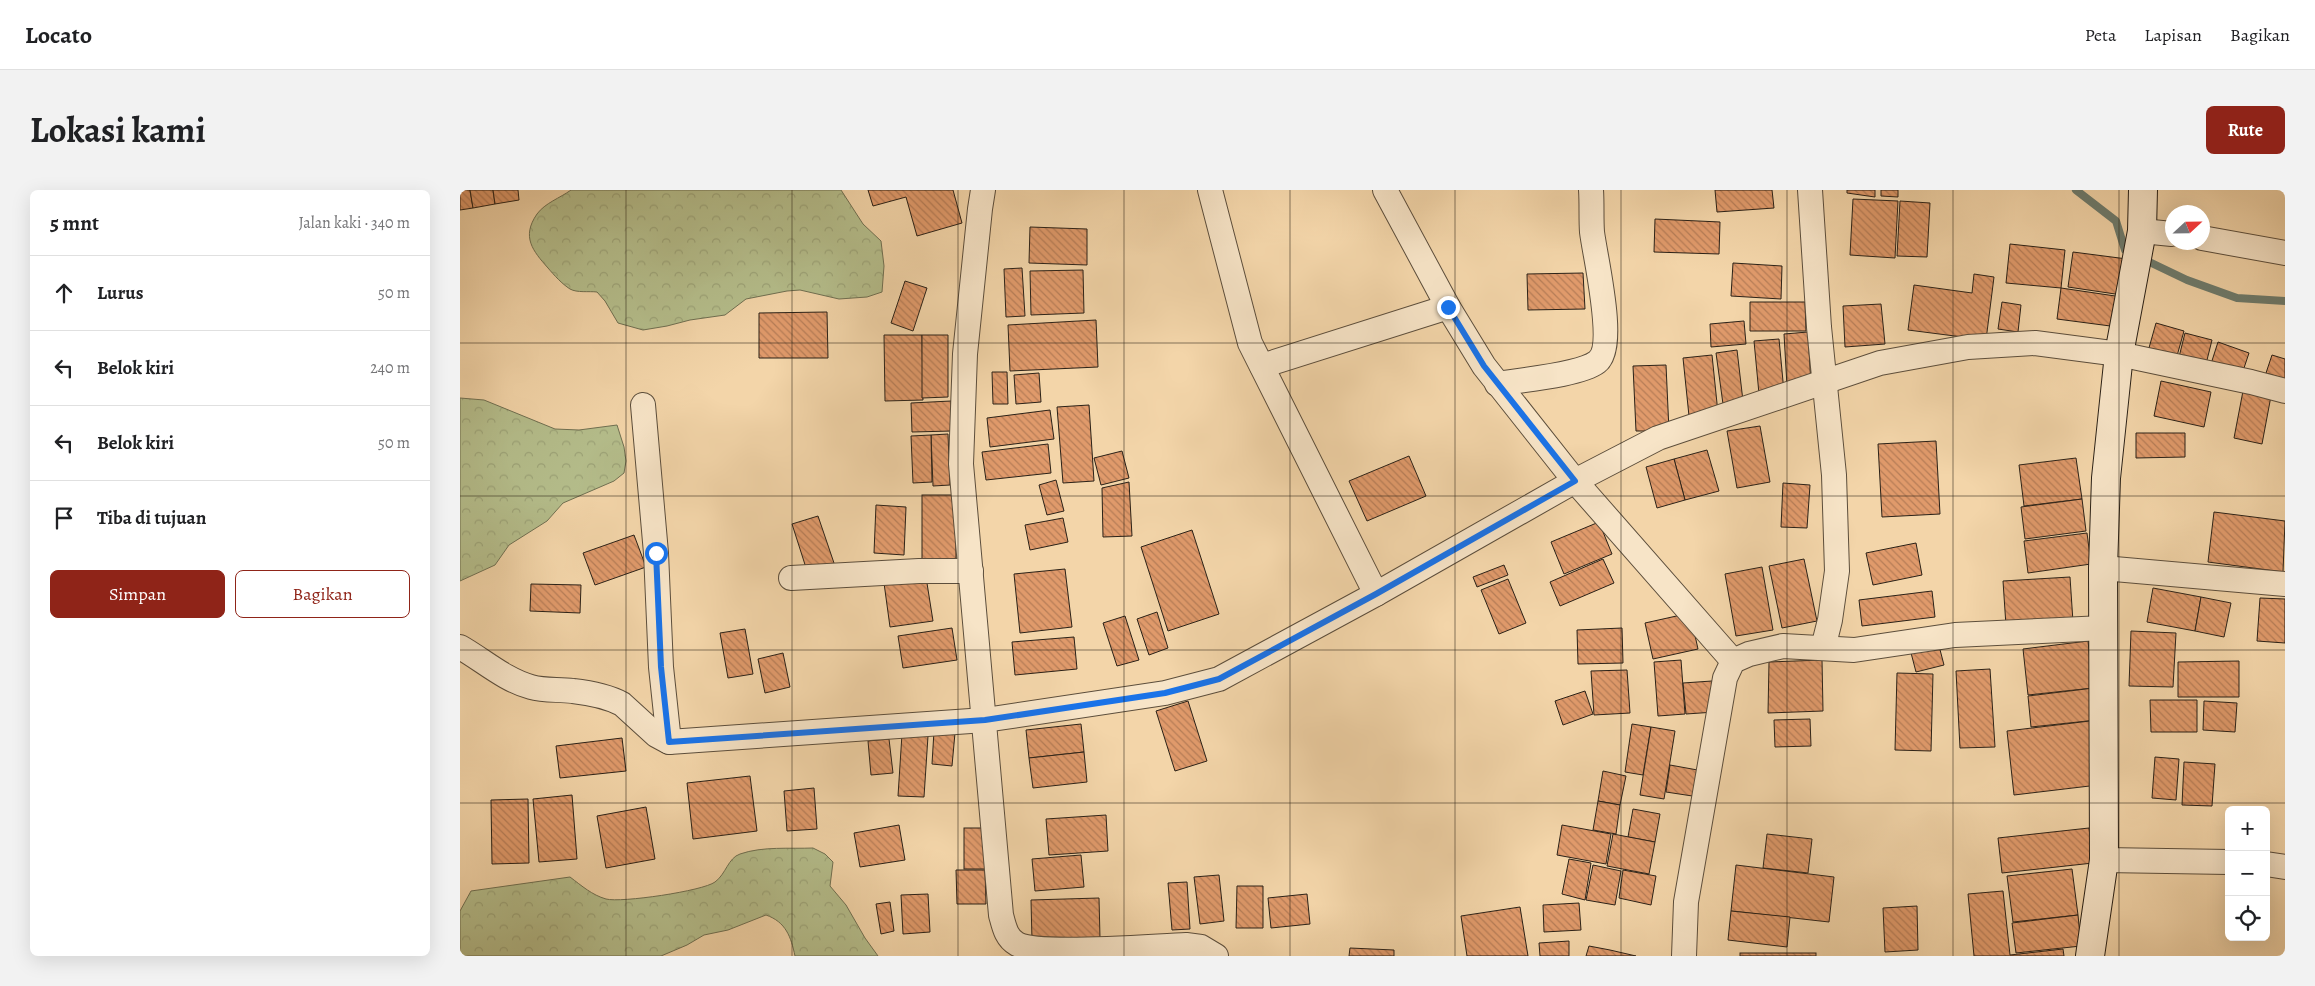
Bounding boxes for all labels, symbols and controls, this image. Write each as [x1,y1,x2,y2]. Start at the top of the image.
text: Locato [25,19,92,51]
text: Peta [2085,23,2116,47]
text: Lapisan [2144,23,2202,47]
text: Bagikan [2230,23,2290,47]
text: Lokasi kami [30,106,206,154]
button: Rute [2206,106,2285,154]
north arrow [2165,205,2210,250]
text: 5 mnt [50,209,99,237]
text: Jalan kaki · 340 m [299,212,410,234]
icon: ahead [50,279,78,307]
text: Lurus [97,280,143,306]
text: 50 m [378,282,410,304]
route end [1437,296,1460,319]
icon: left [50,354,78,382]
text: Belok kiri [97,355,174,381]
text: 240 m [370,357,410,379]
icon: left [50,429,78,457]
text: Belok kiri [97,430,174,456]
text: 50 m [378,432,410,454]
icon: arrive [50,504,78,532]
text: Tiba di tujuan [97,505,206,531]
route start [645,542,668,565]
button: Simpan [50,570,225,618]
button: Bagikan [235,570,410,618]
map controls [2225,806,2270,941]
button: + [2225,806,2270,851]
button: − [2225,851,2270,896]
button: locate [2225,896,2270,941]

